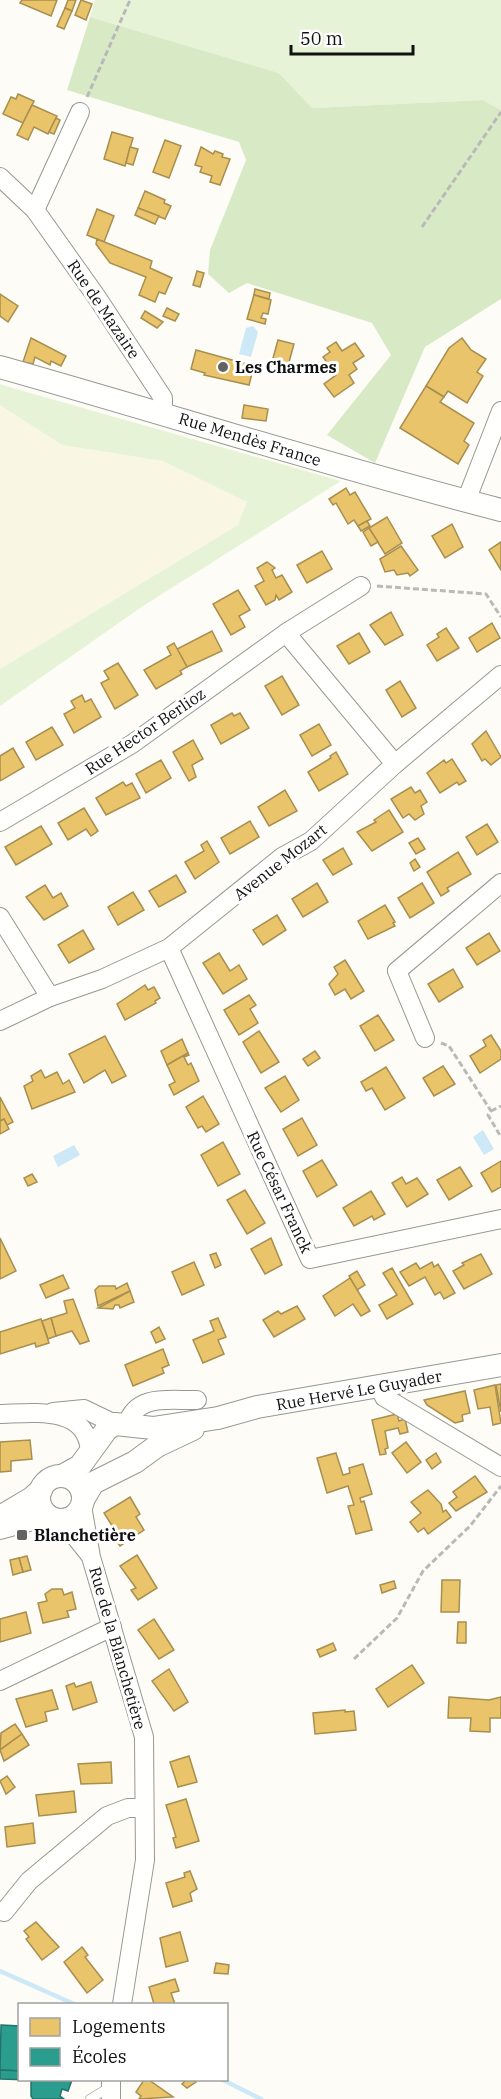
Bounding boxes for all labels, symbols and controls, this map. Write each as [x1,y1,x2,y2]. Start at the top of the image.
scale bar [291,18,412,56]
text: 50 m [300,27,343,50]
street label: Rue de Mazaire [64,256,144,362]
place label: Les Charmes [235,357,337,377]
marker: Les Charmes [216,360,230,374]
street label: Rue Mendès France [176,408,324,470]
street label: Rue Hector Berlioz [81,683,209,779]
street label: Avenue Mozart [230,819,331,905]
street label: Rue César Franck [243,1128,317,1257]
street label: Rue Hervé Le Guyader [275,1366,443,1414]
place label: Blanchetière [34,1525,136,1545]
marker: Blanchetière [15,1528,29,1542]
street label: Rue de la Blanchetière [85,1564,151,1732]
legend [18,2003,228,2081]
text: Logements [72,2015,166,2038]
text: Écoles [72,2045,126,2068]

